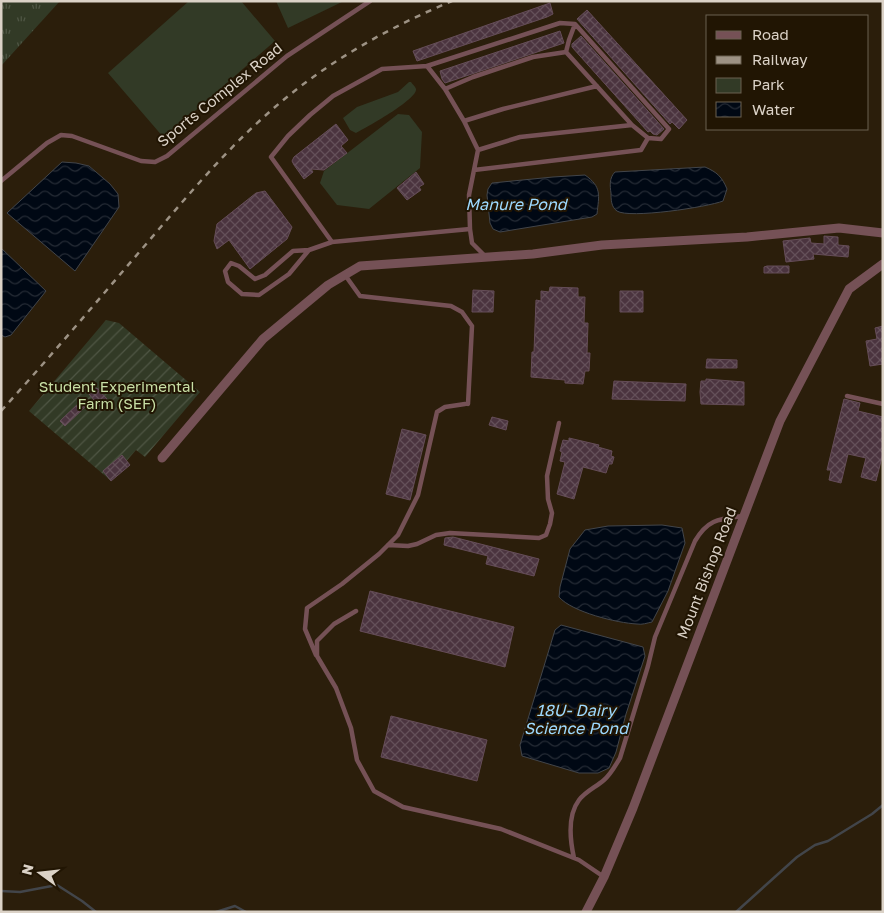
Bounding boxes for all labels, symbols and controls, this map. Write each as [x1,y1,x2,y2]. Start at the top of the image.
legend [706,15,869,130]
text: Road [752,25,789,43]
street label: Sports Complex Road [153,38,285,150]
text: Railway [752,50,808,68]
text: Park [752,75,785,93]
text: Water [752,100,795,118]
water label: Manure Pond [465,194,569,214]
park label: Student Experimental Farm (SEF) [39,377,196,412]
street label: Mount Bishop Road [673,504,740,641]
water label: 18U- Dairy Science Pond [524,700,630,738]
north arrow [15,848,65,898]
text: N [17,862,37,877]

